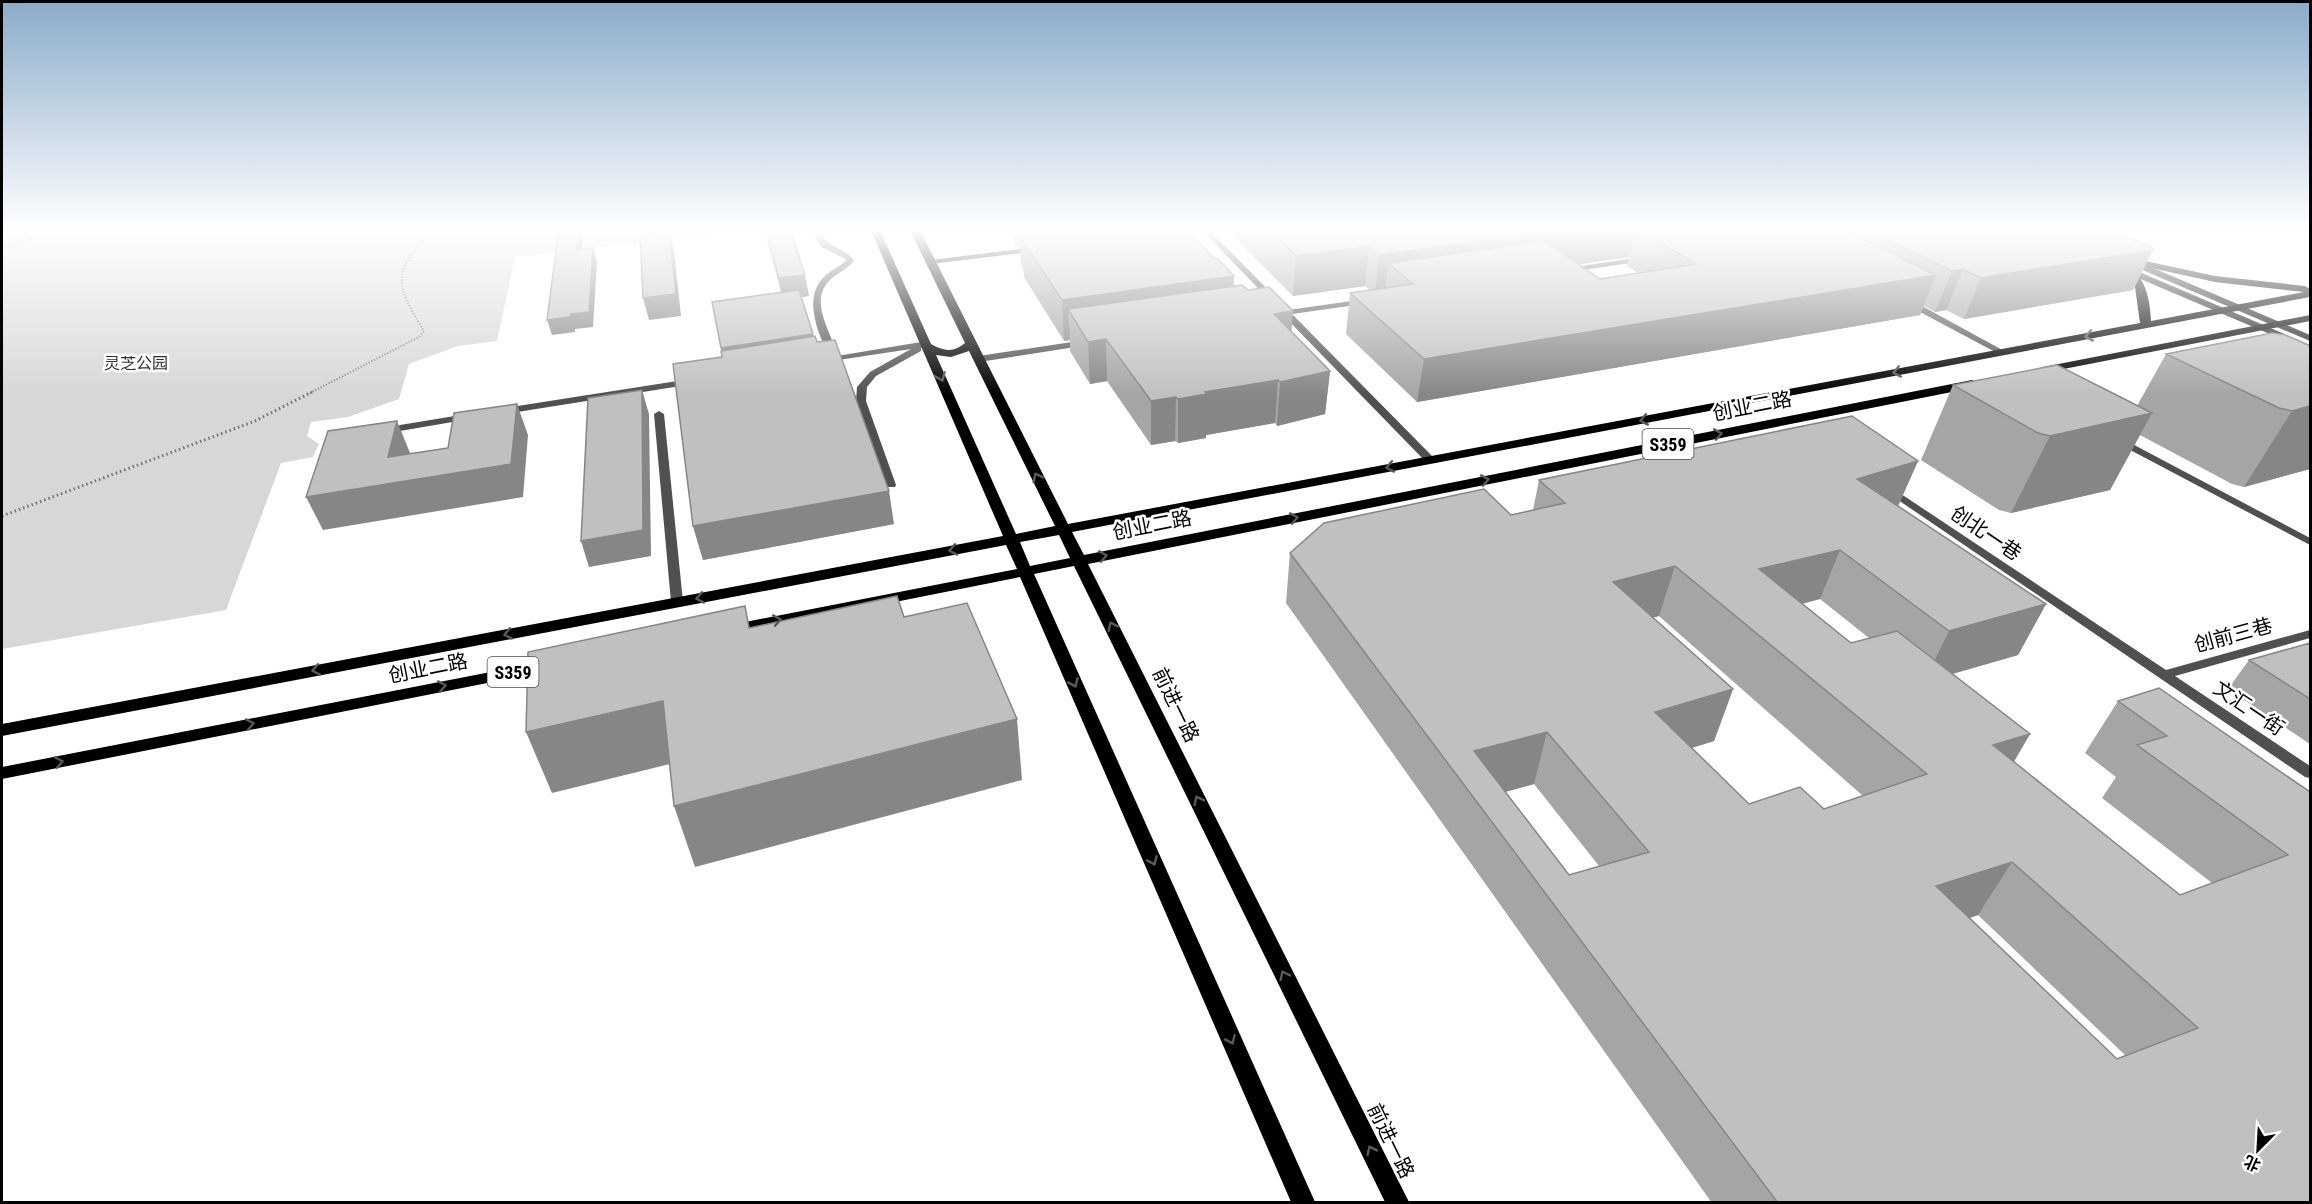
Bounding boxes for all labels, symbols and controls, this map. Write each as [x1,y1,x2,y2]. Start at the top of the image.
one-way arrow [2084,329,2093,341]
park label: 灵芝公园 [104,354,168,373]
one-way arrow [1893,365,1903,378]
one-way arrow [934,370,946,381]
street label: 创业二路 [1710,387,1794,425]
one-way arrow [1639,413,1648,425]
one-way arrow [1713,428,1723,441]
road number: S359 [1642,429,1694,459]
one-way arrow [1385,460,1395,473]
one-way arrow [1033,472,1045,483]
one-way arrow [1480,474,1490,487]
street label: 创北一巷 [1946,501,2026,565]
street label: 创业二路 [1110,506,1194,544]
one-way arrow [1289,512,1299,525]
one-way arrow [949,543,959,556]
one-way arrow [1097,550,1107,563]
one-way arrow [695,591,705,604]
street label: 创前三巷 [2191,613,2275,657]
one-way arrow [772,614,782,627]
one-way arrow [1107,621,1119,632]
one-way arrow [503,627,513,640]
street label: 创业二路 [386,649,470,687]
road number: S359 [488,657,538,687]
one-way arrow [312,663,322,676]
street label: 前进一路 [1148,664,1204,746]
one-way arrow [1067,676,1079,687]
street label: 文汇一街 [2209,676,2289,740]
one-way arrow [436,680,446,693]
one-way arrow [245,718,255,731]
one-way arrow [54,756,64,769]
one-way arrow [1194,796,1205,807]
one-way arrow [1145,855,1157,866]
one-way arrow [1280,971,1292,982]
one-way arrow [1224,1033,1236,1044]
street label: 前进一路 [1363,1100,1419,1182]
north arrow [2228,1120,2288,1180]
one-way arrow [1367,1146,1378,1156]
text: 北 [2241,1151,2263,1175]

